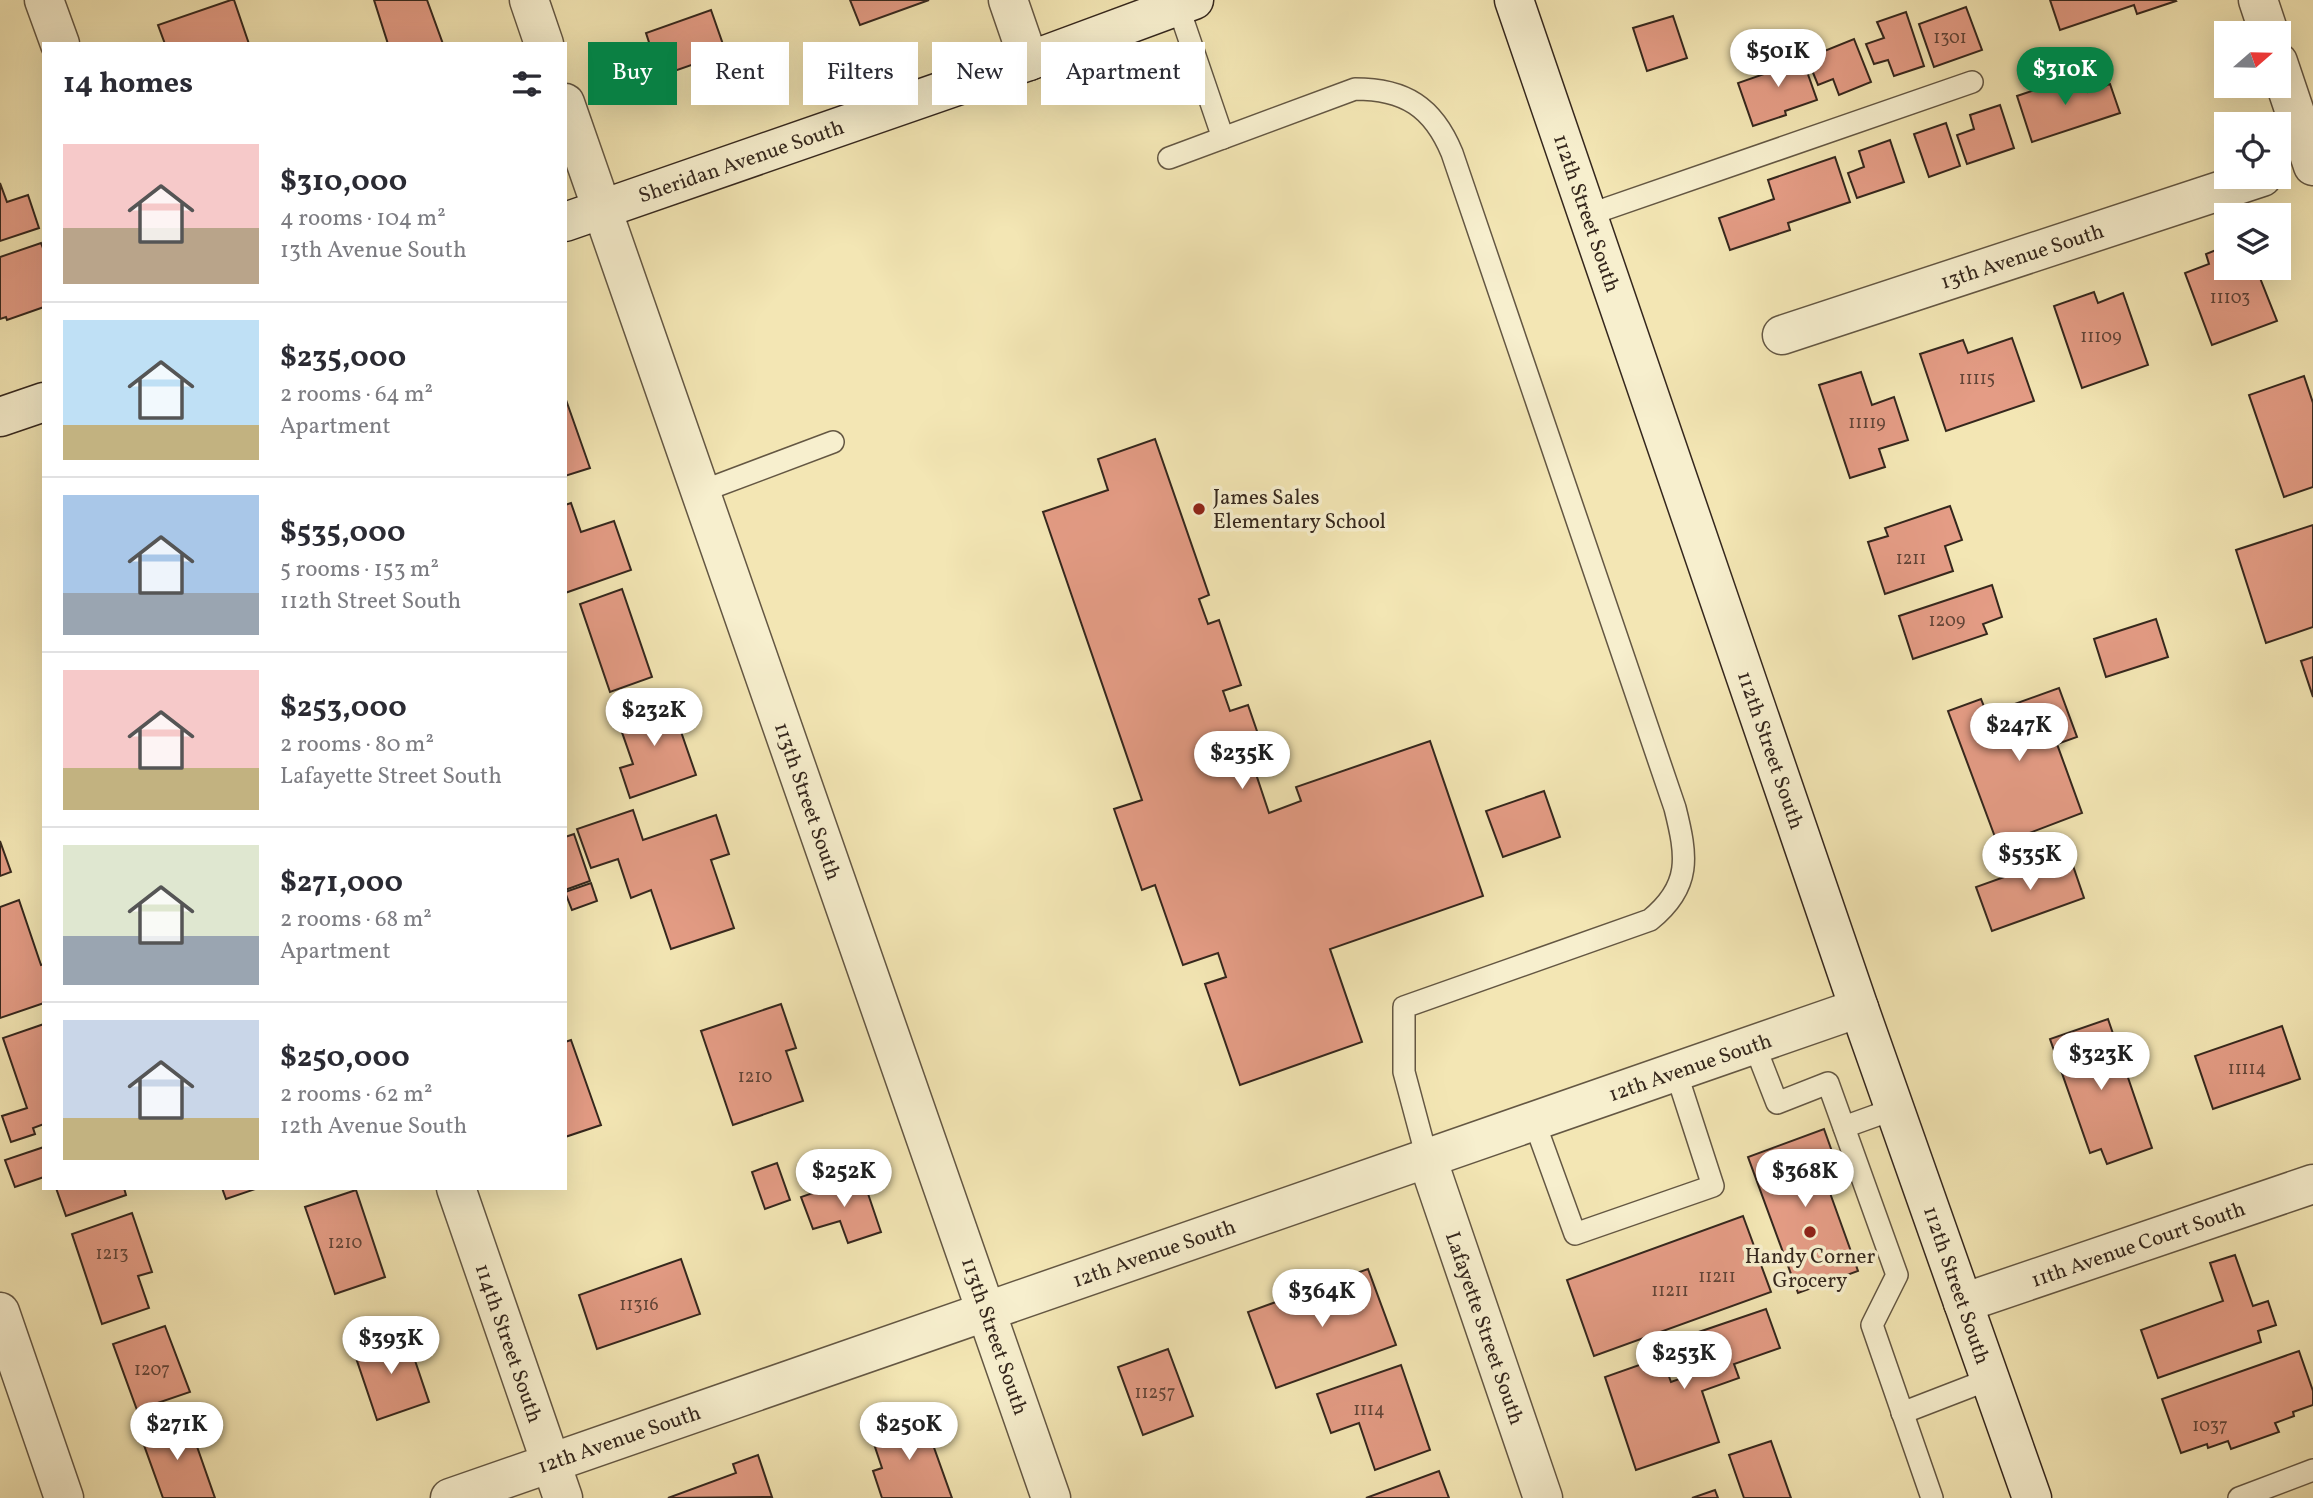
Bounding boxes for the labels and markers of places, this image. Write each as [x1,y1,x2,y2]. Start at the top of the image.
pin: $501K [1729,29,1827,89]
pin: $310K [2016,48,2114,107]
place label: James Sales Elementary School [1213,484,1386,537]
marker: James Sales Elementary School [1191,501,1207,517]
pin: $232K [605,688,703,748]
pin: $247K [1970,704,2068,763]
pin: $235K [1193,732,1291,791]
pin: $535K [1981,832,2079,892]
pin: $323K [2052,1032,2150,1092]
pin: $252K [795,1150,893,1209]
pin: $368K [1756,1150,1854,1209]
marker: Handy Corner Grocery [1802,1224,1818,1240]
place label: Handy Corner Grocery [1745,1243,1875,1296]
pin: $364K [1273,1270,1371,1329]
pin: $393K [342,1316,440,1376]
pin: $253K [1635,1332,1733,1391]
pin: $271K [128,1402,226,1462]
pin: $250K [860,1402,958,1462]

